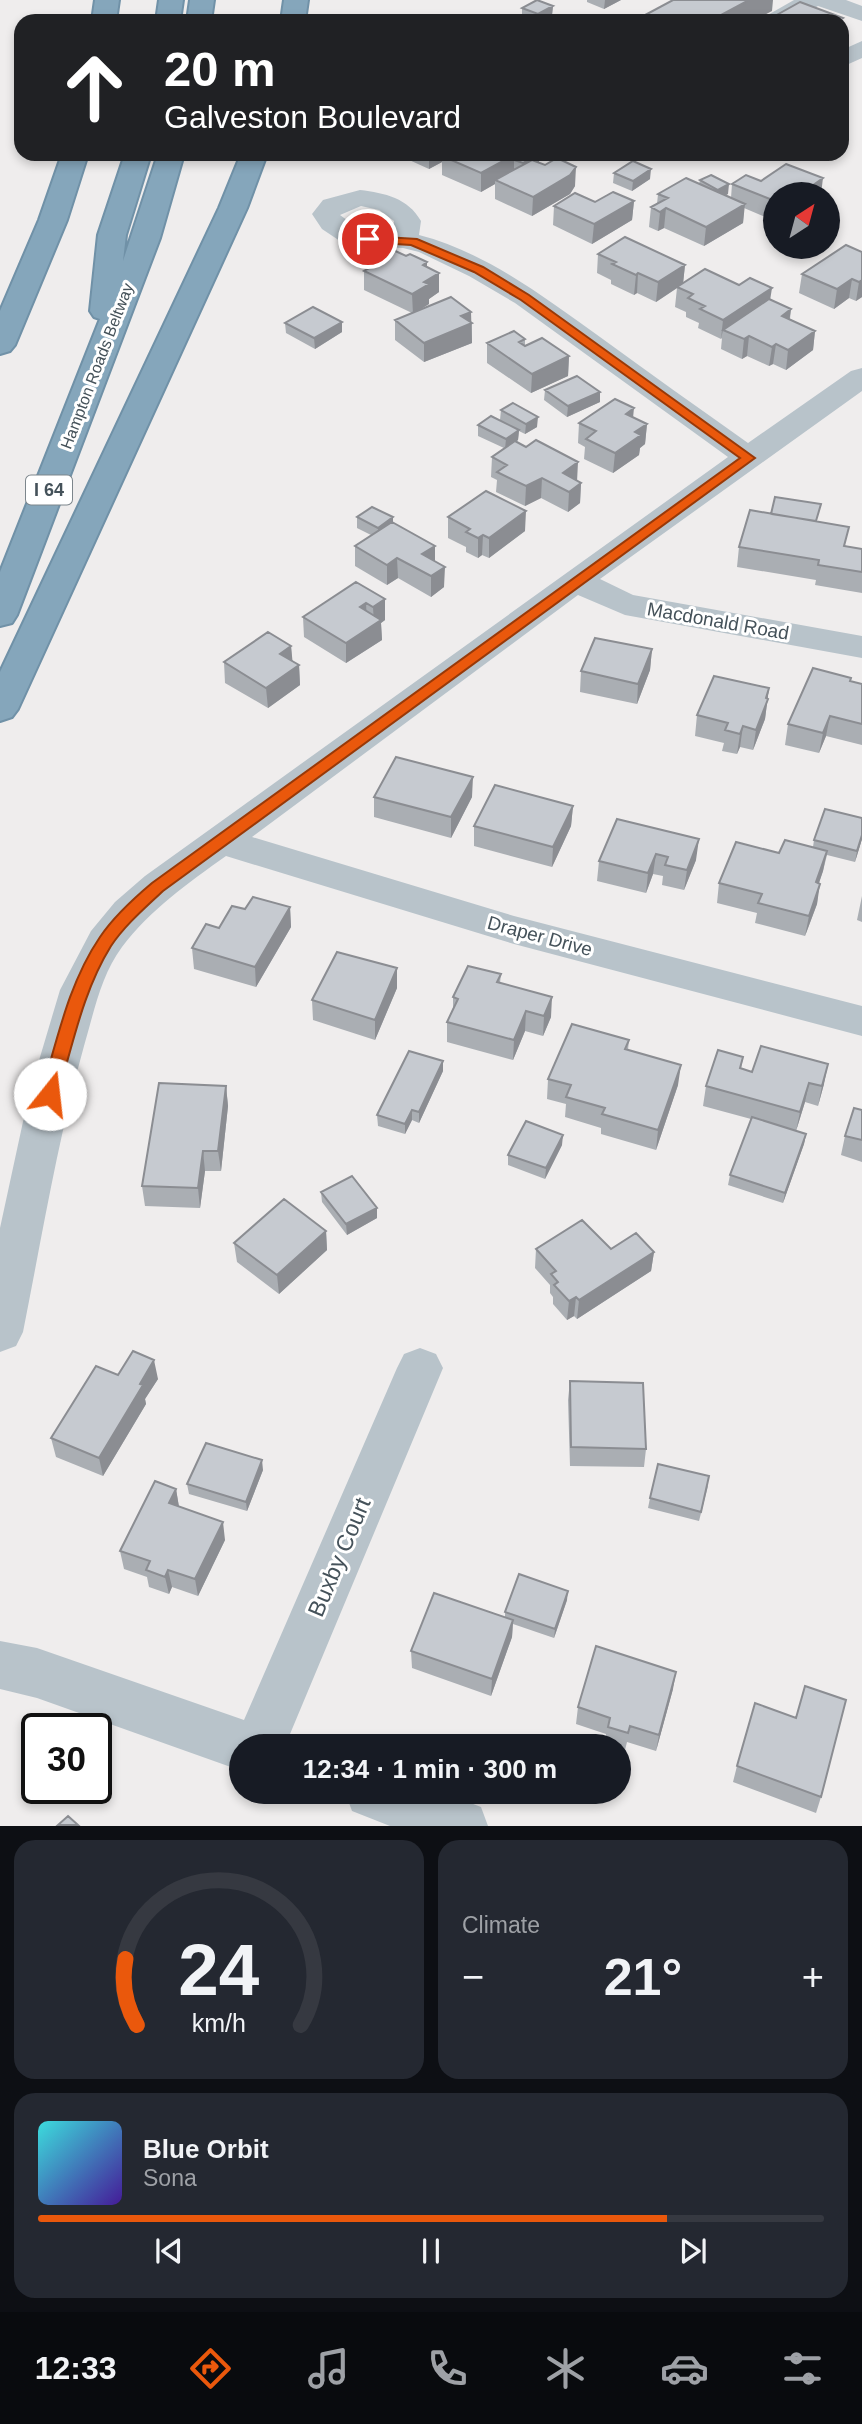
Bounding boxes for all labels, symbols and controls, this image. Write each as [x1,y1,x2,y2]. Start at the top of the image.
icon: ahead [49,42,140,133]
text: 20 m [164,42,276,96]
text: Galveston Boulevard [164,99,461,135]
north arrow [763,182,840,259]
map controls [763,182,840,259]
pin [338,209,398,269]
icon: arrive [349,220,387,258]
street label: Hampton Roads Beltway [58,281,136,451]
road number: I 64 [26,476,72,504]
street label: Macdonald Road [645,598,791,644]
street label: Draper Drive [485,912,595,960]
position arrow [13,1057,87,1131]
street label: Buxby Court [302,1493,376,1620]
speed limit sign: 30 [21,1713,112,1804]
text: 12:34 · 1 min · 300 m [303,1754,557,1784]
text: Climate [462,1912,540,1938]
text: 24 [179,1930,260,2011]
text: 21° [604,1948,682,2006]
text: − [462,1956,484,1998]
text: + [802,1956,824,1998]
text: km/h [192,2009,246,2037]
text: Blue Orbit [143,2134,269,2164]
text: Sona [143,2165,197,2191]
icon: previous [150,2232,188,2270]
icon: pause [412,2232,450,2270]
icon: next [674,2232,712,2270]
icon: directions [186,2344,235,2393]
icon: music [304,2344,353,2393]
icon: phone [423,2344,472,2393]
icon: climate [541,2344,590,2393]
icon: car [660,2344,709,2393]
icon: filters [778,2344,827,2393]
text: 12:33 [35,2350,117,2386]

